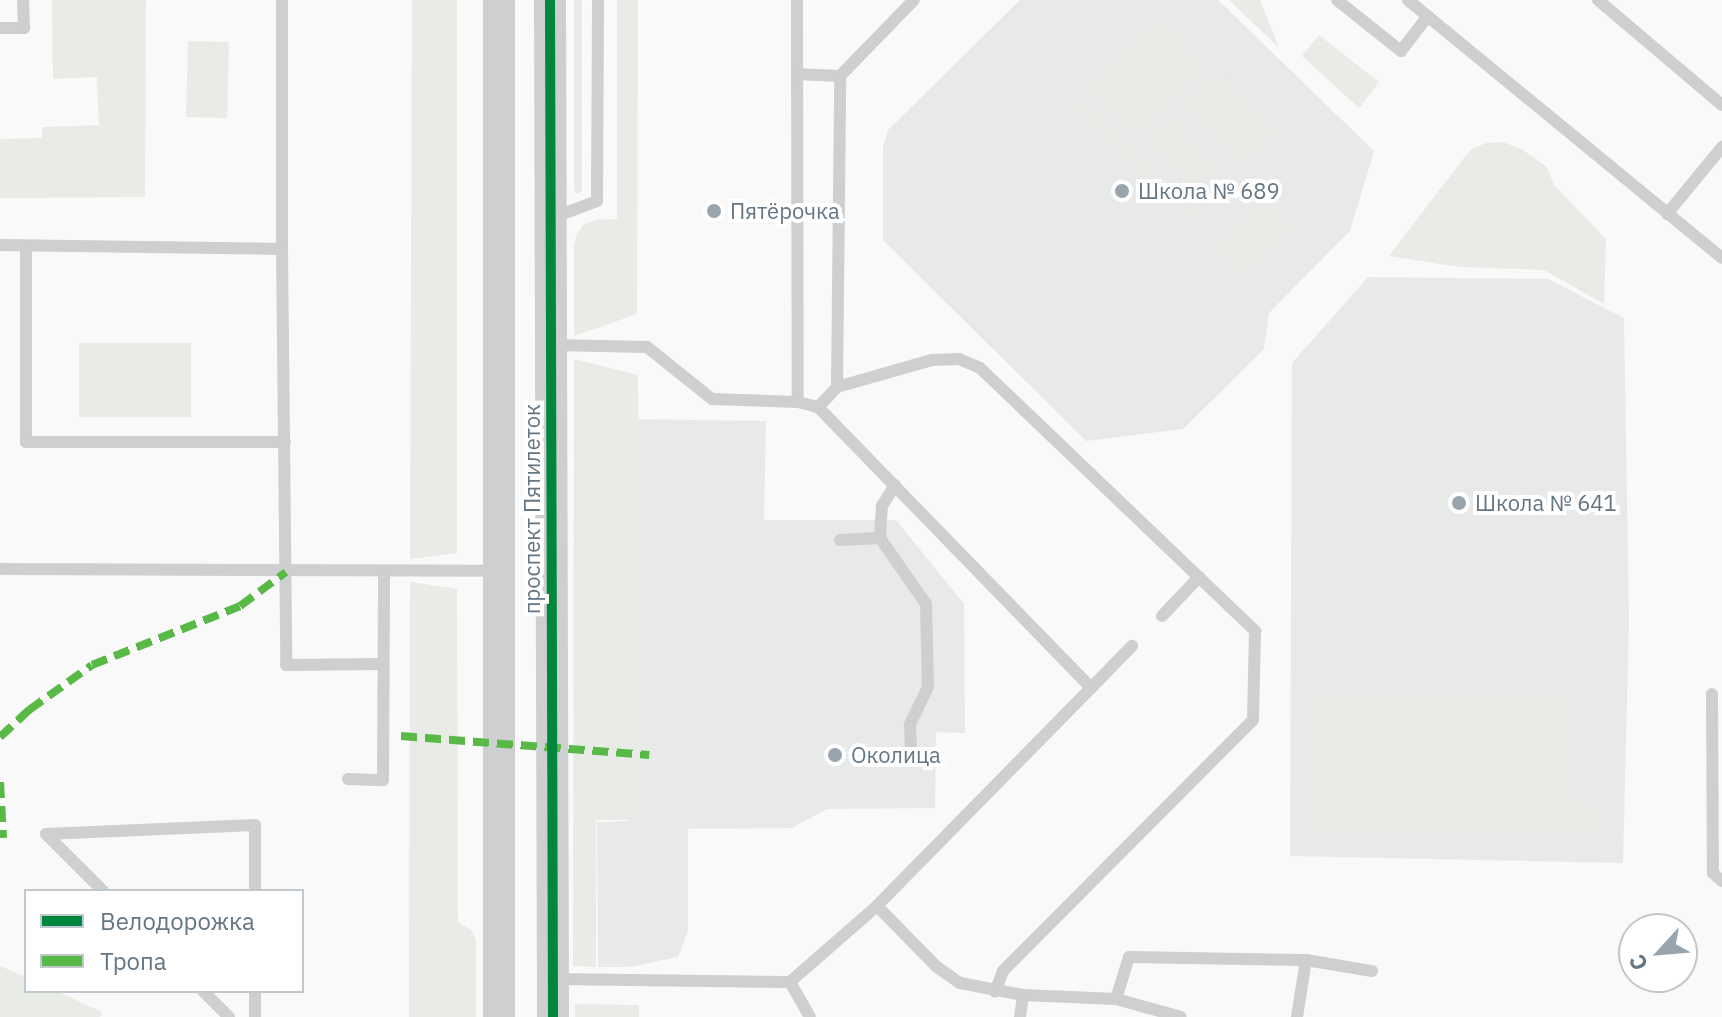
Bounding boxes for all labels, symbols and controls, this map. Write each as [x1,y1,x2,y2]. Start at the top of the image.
place label: Школа № 689 [1138,178,1280,204]
marker: Школа № 689 [1113,182,1131,200]
place label: Пятёрочка [730,198,840,224]
marker: Пятёрочка [705,202,723,220]
street label: проспект Пятилеток [519,404,545,614]
place label: Школа № 641 [1475,490,1617,516]
marker: Школа № 641 [1450,494,1468,512]
place label: Околица [851,742,941,768]
marker: Околица [826,746,844,764]
legend [24,889,304,993]
text: Велодорожка [100,905,255,937]
north arrow [1618,913,1698,993]
text: Тропа [100,945,167,977]
text: С [1622,950,1654,976]

